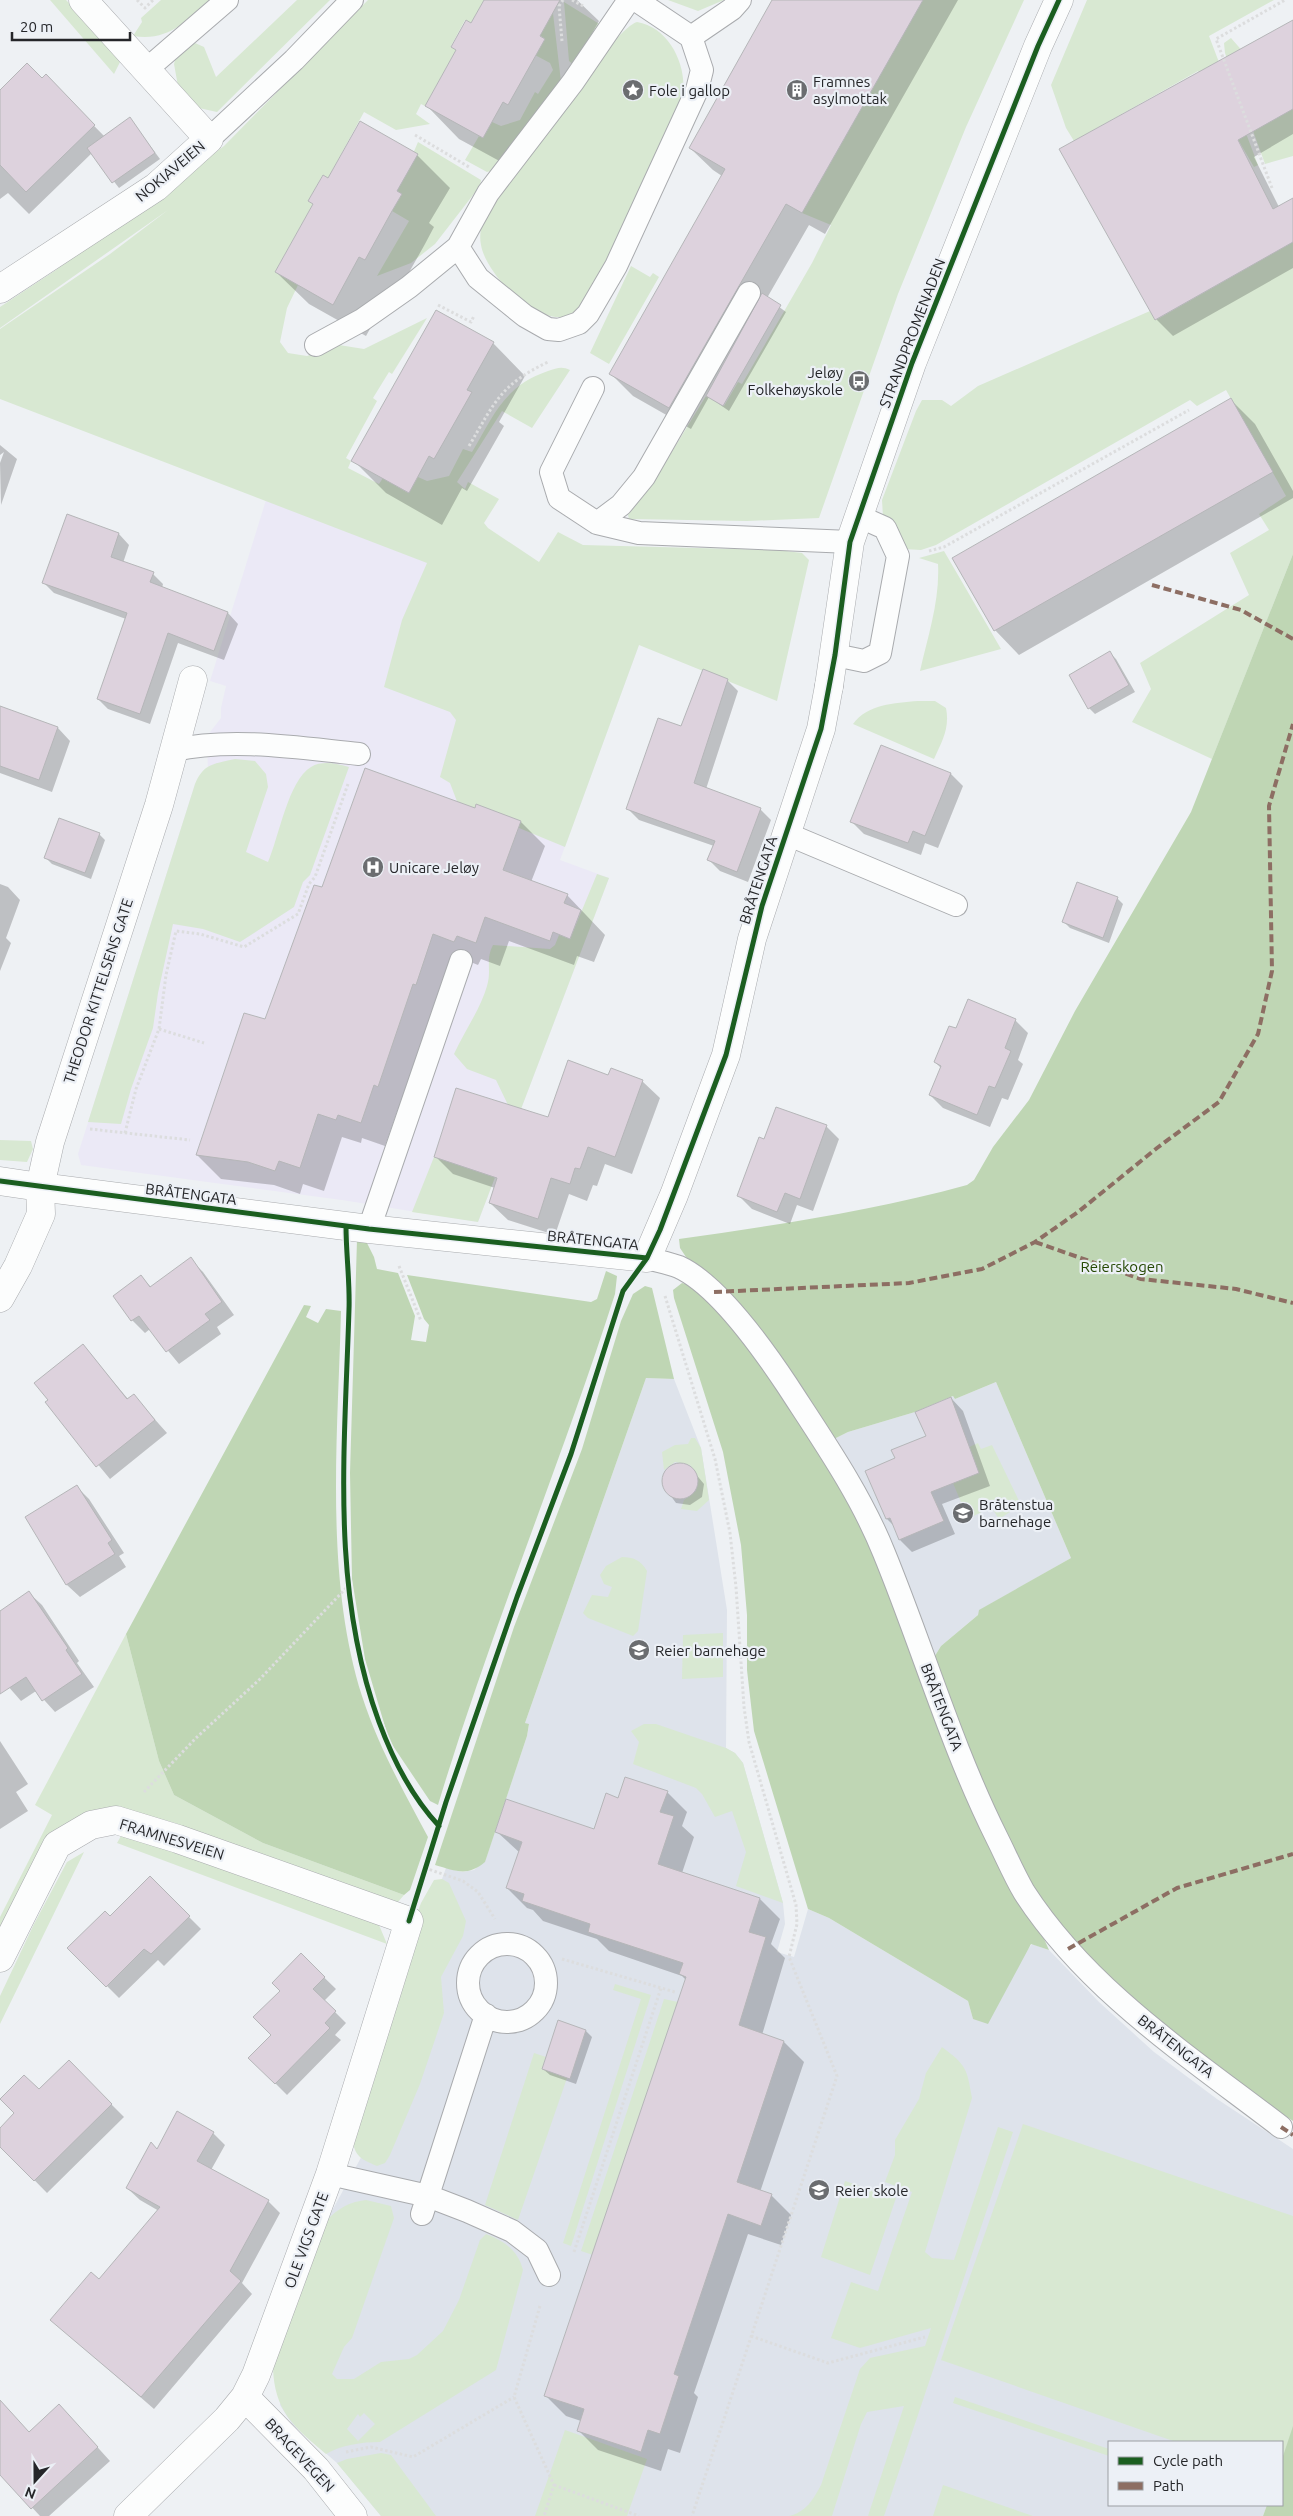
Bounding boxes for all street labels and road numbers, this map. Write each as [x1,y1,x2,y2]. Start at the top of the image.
street label: NOKIAVEIEN [132,137,208,205]
street label: STRANDPROMENADEN [876,256,948,410]
street label: BRÅTENGATA [736,833,780,926]
street label: THEODOR KITTELSENS GATE [60,896,136,1086]
street label: BRÅTENGATA [144,1180,238,1208]
street label: BRÅTENGATA [546,1227,640,1253]
street label: BRÅTENGATA [918,1661,966,1753]
street label: FRAMNESVEIEN [118,1815,226,1863]
street label: BRÅTENGATA [1135,2011,1218,2081]
street label: OLE VIGS GATE [281,2189,331,2291]
street label: BRAGEVEGEN [262,2415,338,2495]

